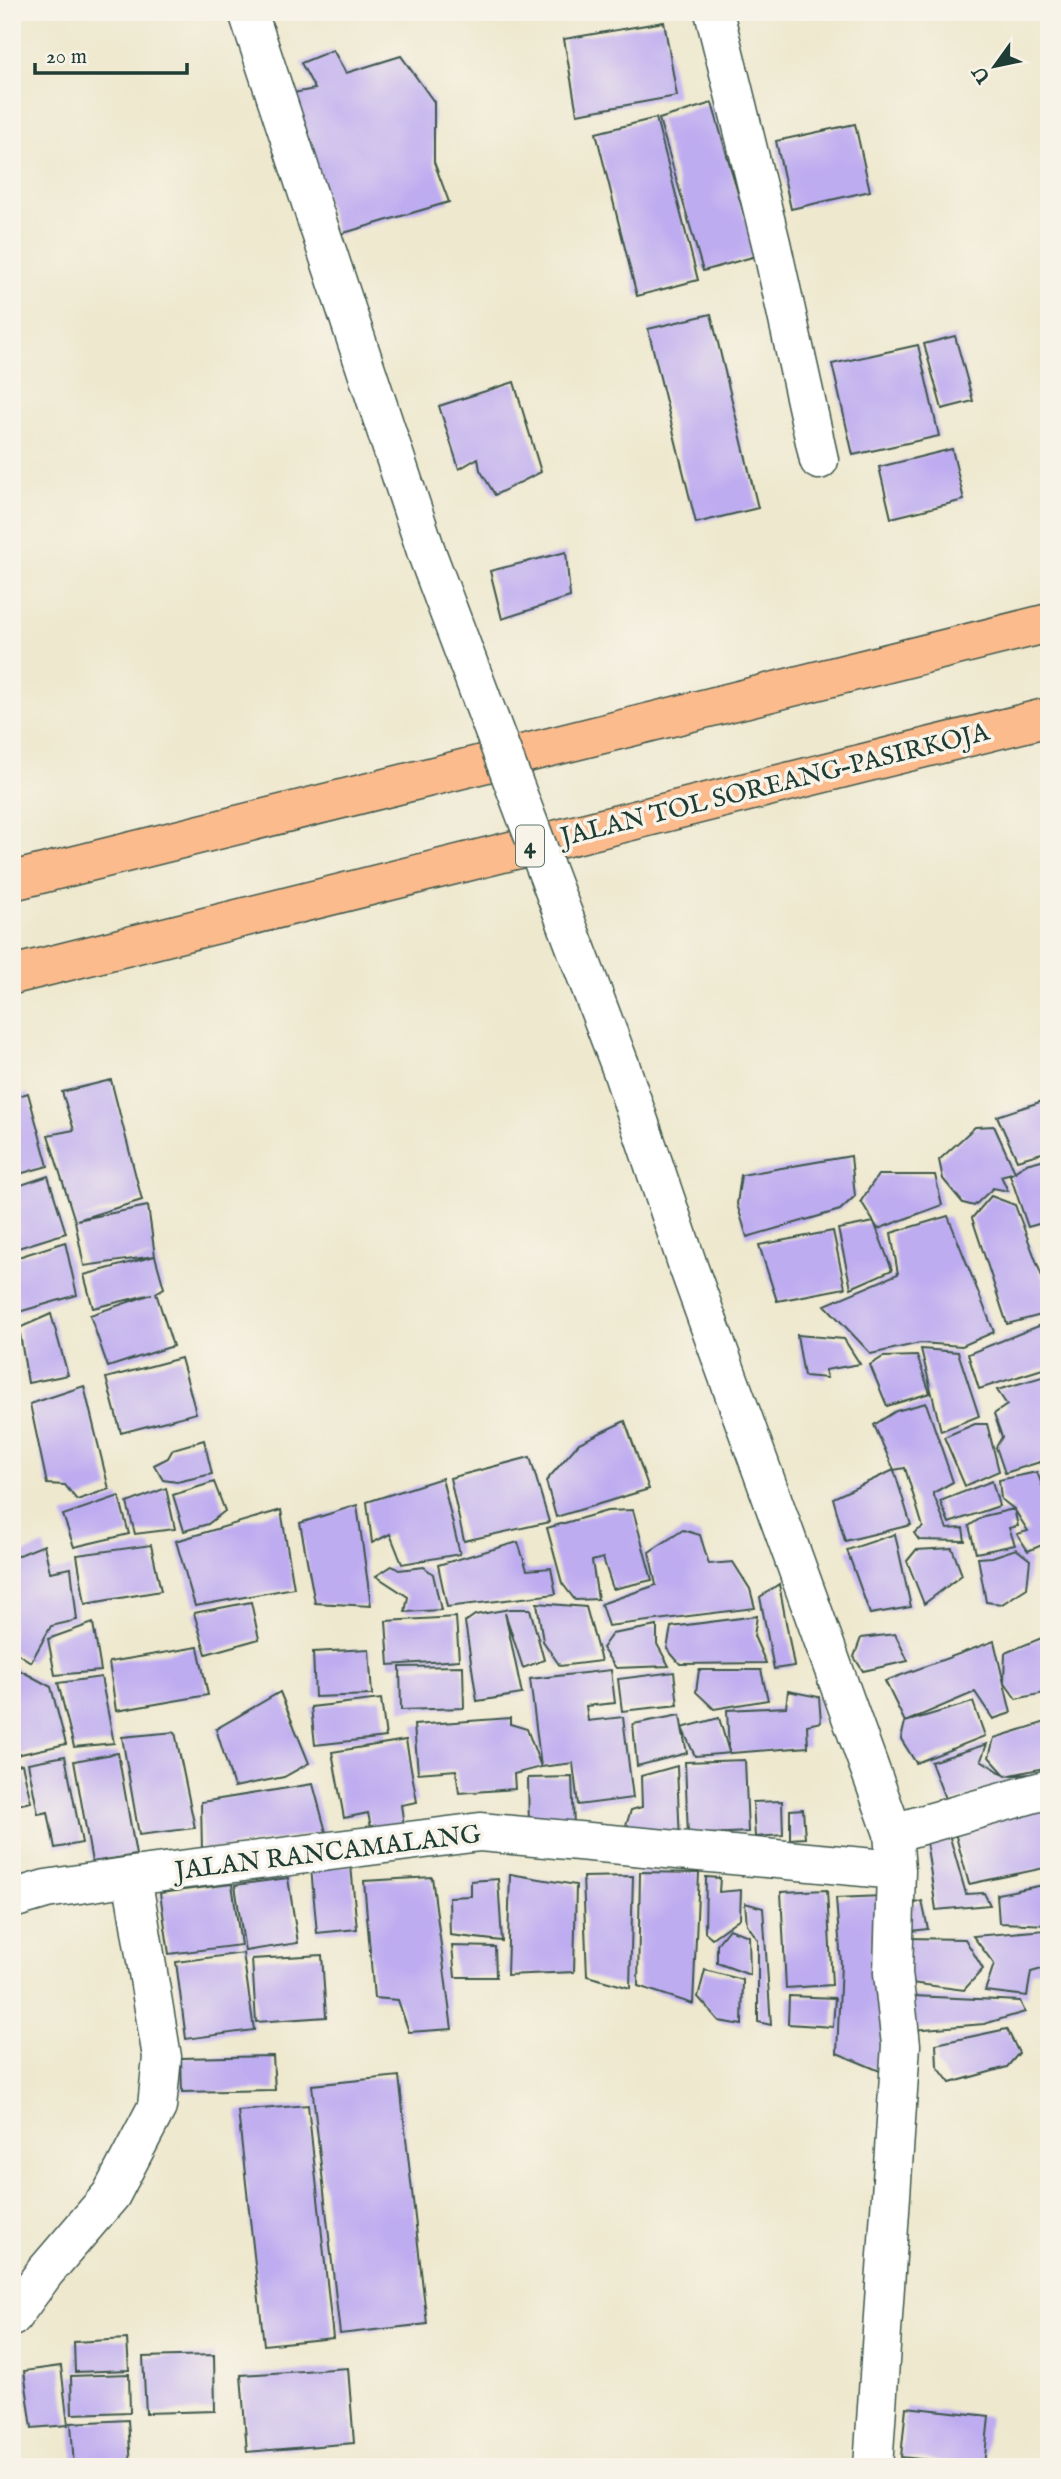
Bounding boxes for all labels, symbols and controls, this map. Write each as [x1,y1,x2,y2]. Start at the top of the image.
scale bar [35,32,187,76]
north arrow [960,32,1030,102]
text: 20 m [46,44,87,71]
text: U [967,60,997,88]
street label: JALAN TOL SOREANG–PASIRKOJA [554,715,994,855]
road number: 4 [516,826,544,866]
street label: JALAN RANCAMALANG [170,1818,483,1889]

